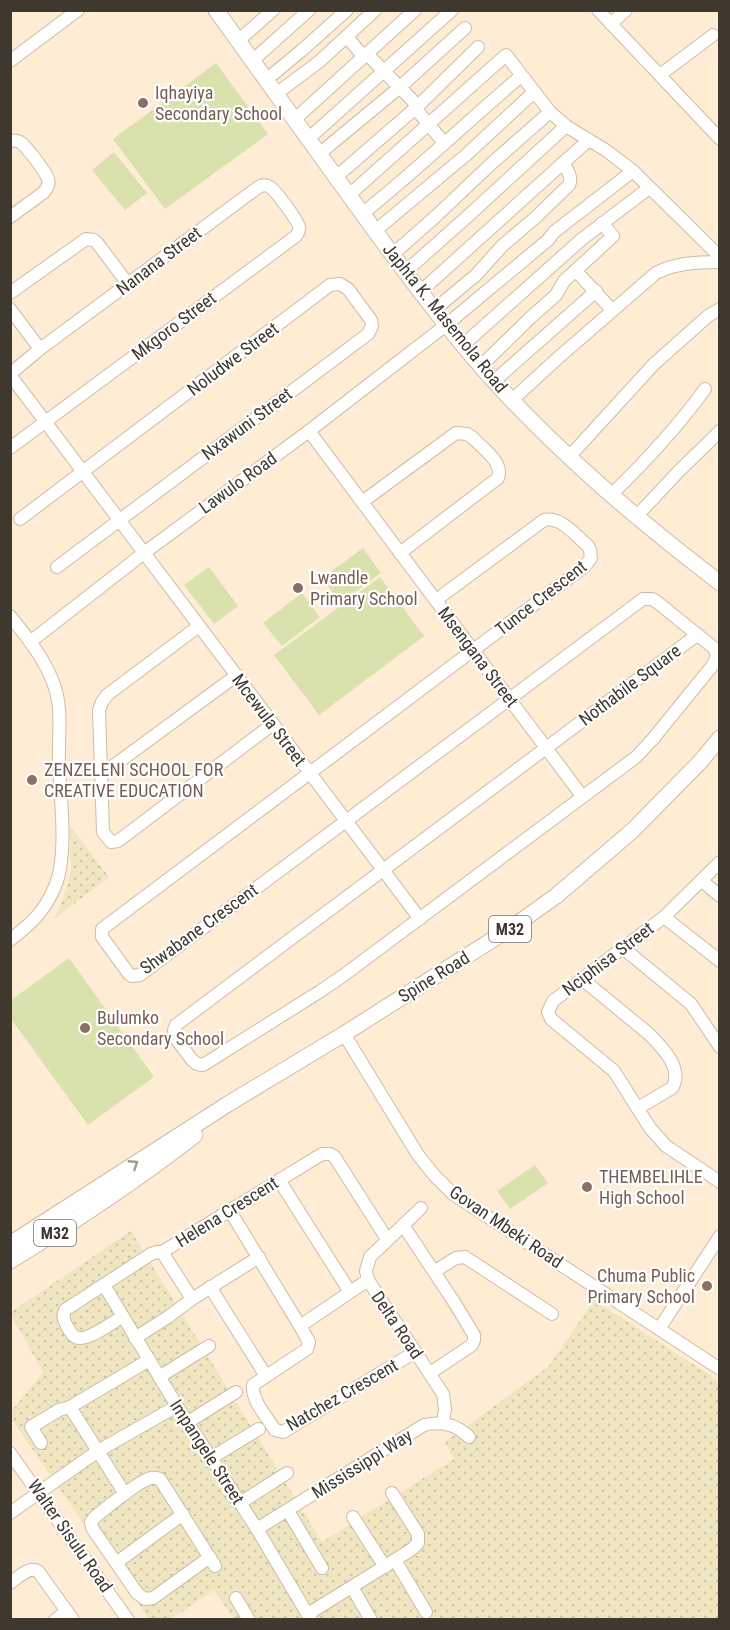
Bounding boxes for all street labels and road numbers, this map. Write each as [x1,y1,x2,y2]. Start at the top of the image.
street label: Nanana Street [112,222,205,299]
street label: Japhta K. Masemola Road [379,239,512,397]
street label: Mkgoro Street [127,287,220,364]
street label: Noludwe Street [183,318,282,400]
street label: Nxawuni Street [198,383,296,464]
street label: Lawulo Road [195,447,281,518]
street label: Tunce Crescent [491,556,590,640]
street label: Msengana Street [434,602,523,711]
street label: Nothabile Square [575,640,685,730]
street label: Mcewula Street [228,670,311,770]
street label: Shwabane Crescent [136,879,262,978]
road number: M32 [489,916,531,942]
street label: Nciphisa Street [558,918,657,1000]
street label: Spine Road [394,947,473,1007]
street label: Helena Crescent [172,1172,282,1251]
street label: Govan Mbeki Road [446,1181,567,1272]
road number: M32 [34,1220,76,1246]
street label: Delta Road [367,1287,428,1363]
street label: Natchez Crescent [282,1354,401,1435]
street label: Impangele Street [166,1395,249,1508]
street label: Mississippi Way [308,1424,416,1503]
street label: Walter Sisulu Road [24,1475,117,1596]

